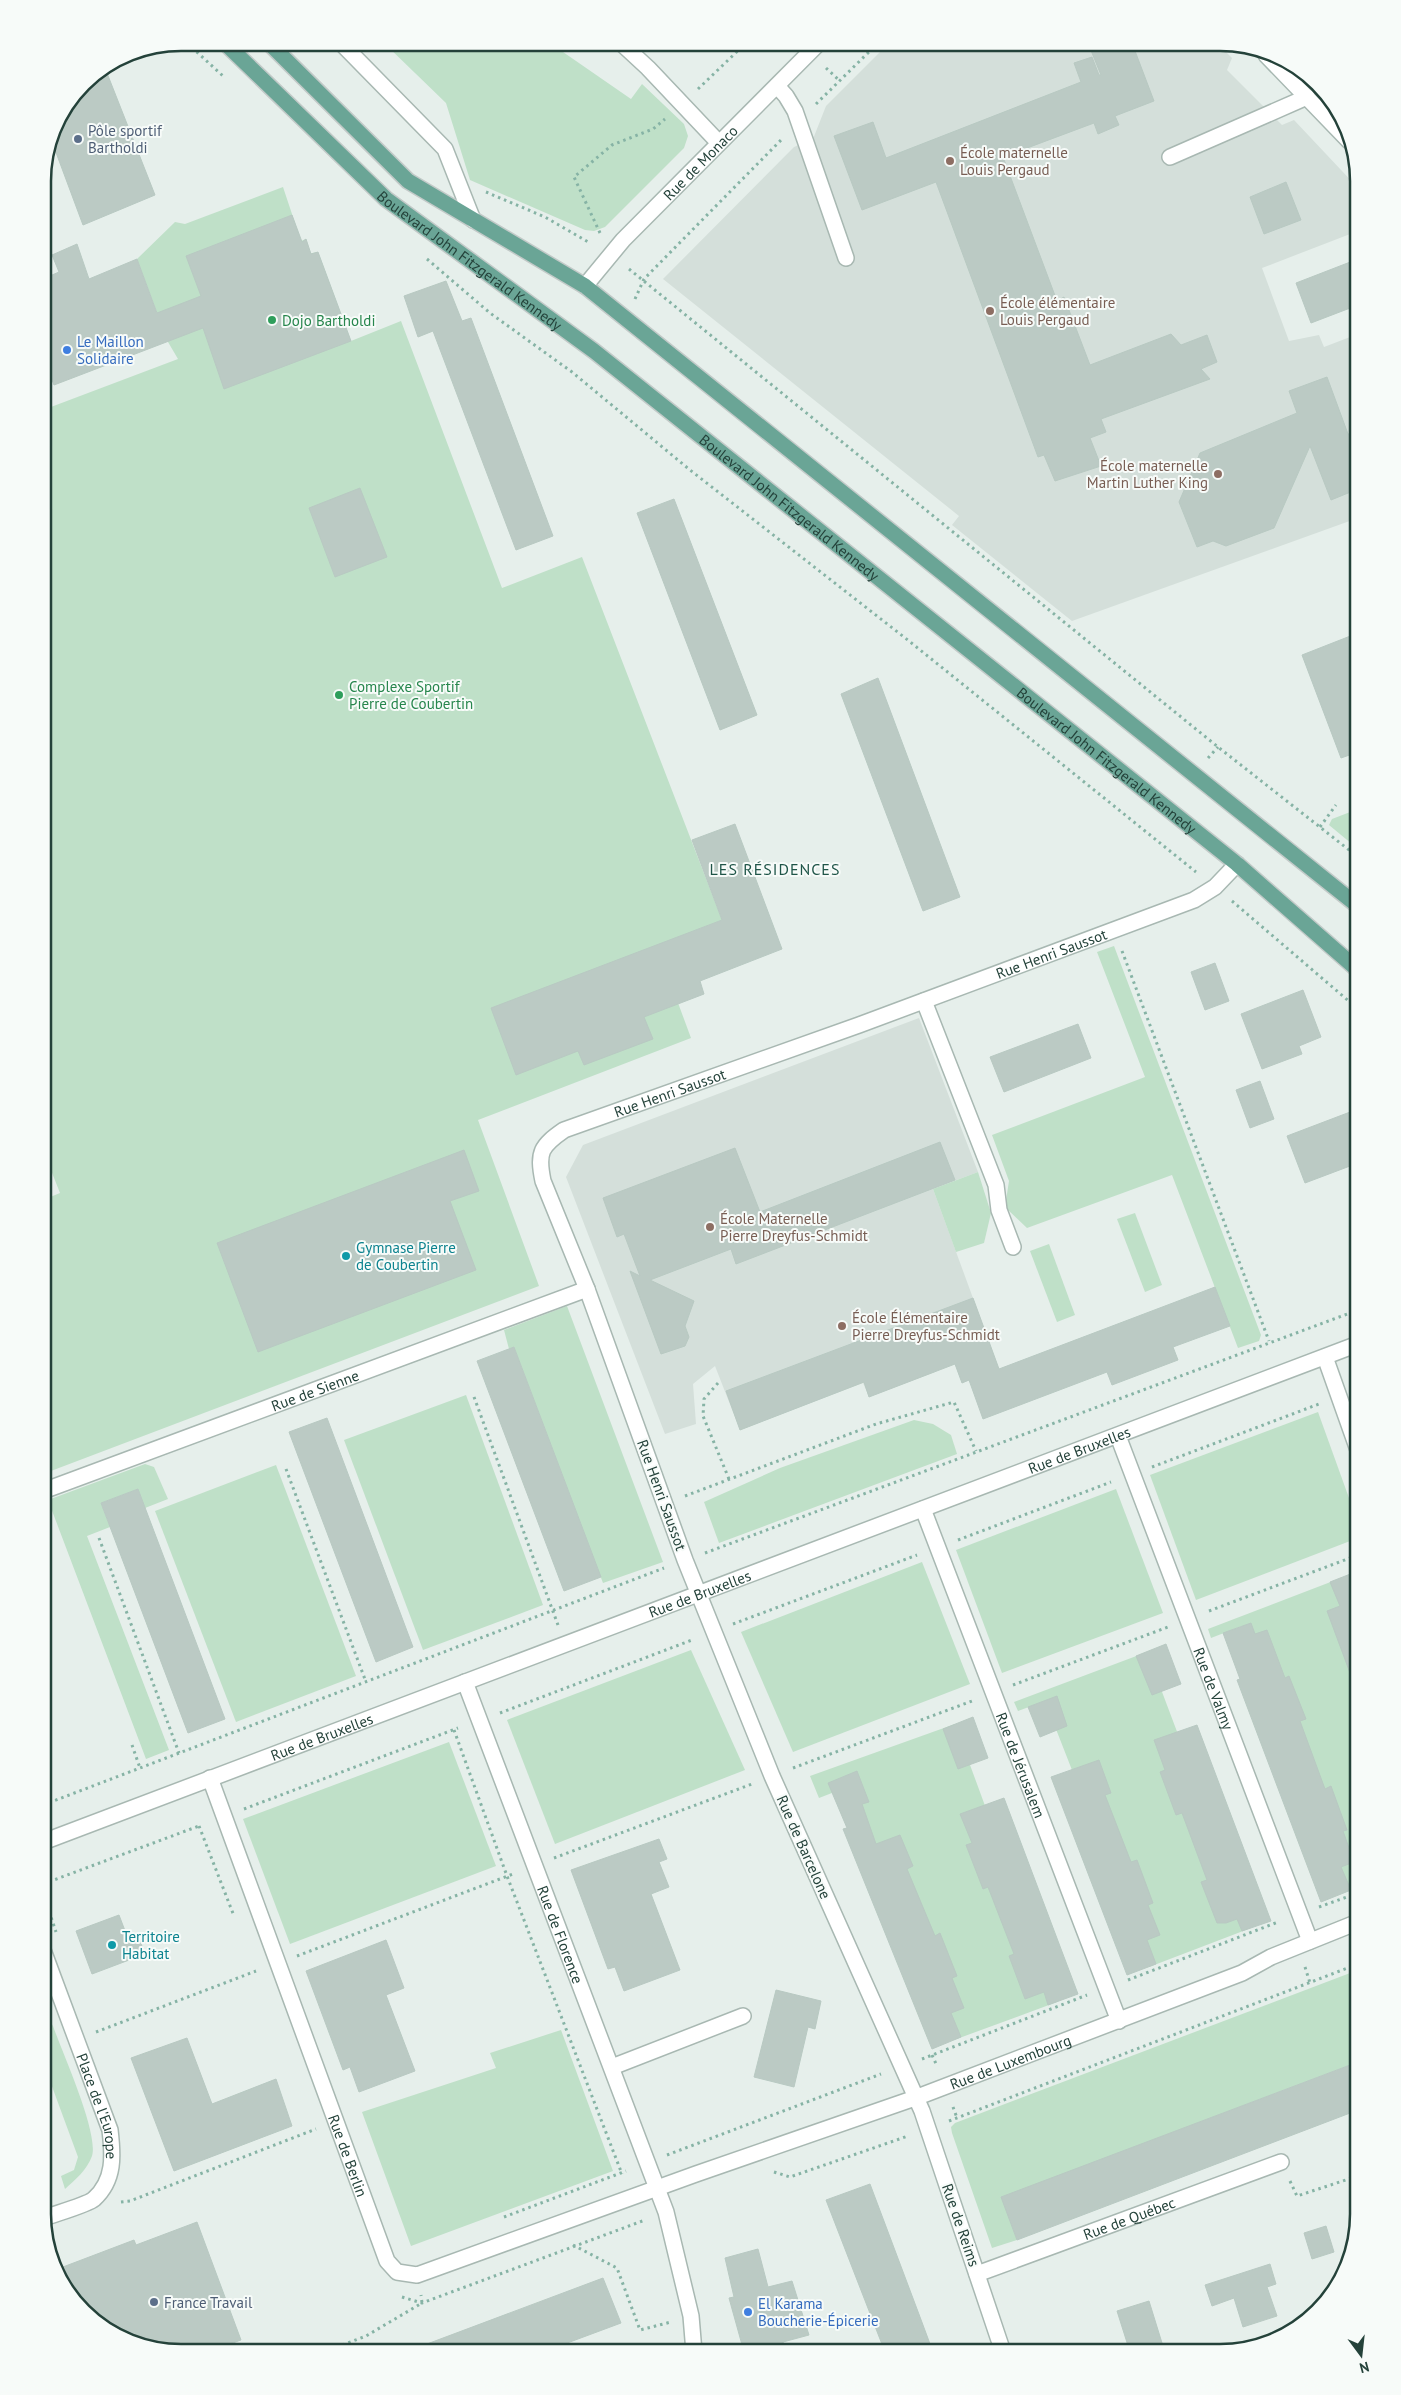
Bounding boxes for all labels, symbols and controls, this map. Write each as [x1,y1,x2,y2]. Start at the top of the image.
place label: Pôle sportif Bartholdi [88,121,163,157]
street label: Rue de Monaco [659,121,742,204]
marker: Pôle sportif Bartholdi [72,133,84,145]
place label: École maternelle Louis Pergaud [960,143,1068,179]
marker: École maternelle Louis Pergaud [944,155,956,167]
street label: Boulevard John Fitzgerald Kennedy [373,186,566,334]
place label: École élémentaire Louis Pergaud [1000,293,1115,329]
marker: École élémentaire Louis Pergaud [984,305,996,317]
place label: Dojo Bartholdi [282,311,375,330]
marker: Dojo Bartholdi [266,314,278,326]
place label: Le Maillon Solidaire [77,332,144,368]
marker: Le Maillon Solidaire [61,344,73,356]
street label: Boulevard John Fitzgerald Kennedy [696,430,883,585]
place label: École maternelle Martin Luther King [1087,456,1208,492]
marker: École maternelle Martin Luther King [1212,468,1224,480]
place label: Complexe Sportif Pierre de Coubertin [349,677,473,713]
street label: Boulevard John Fitzgerald Kennedy [1013,683,1201,838]
marker: Complexe Sportif Pierre de Coubertin [333,689,345,701]
district label: LES RÉSIDENCES [710,859,840,879]
street label: Rue Henri Saussot [993,924,1109,983]
street label: Rue Henri Saussot [611,1064,728,1121]
place label: École Maternelle Pierre Dreyfus-Schmidt [720,1209,868,1245]
marker: École Maternelle Pierre Dreyfus-Schmidt [704,1221,716,1233]
place label: Gymnase Pierre de Coubertin [356,1238,456,1274]
marker: Gymnase Pierre de Coubertin [340,1250,352,1262]
place label: École Élémentaire Pierre Dreyfus-Schmidt [852,1308,1000,1344]
marker: École Élémentaire Pierre Dreyfus-Schmidt [836,1320,848,1332]
street label: Rue de Sienne [268,1365,361,1415]
street label: Rue de Bruxelles [1025,1422,1133,1478]
street label: Rue Henri Saussot [633,1437,691,1553]
street label: Rue de Bruxelles [646,1565,753,1621]
street label: Rue de Valmy [1190,1645,1238,1732]
street label: Rue de Bruxelles [268,1708,376,1764]
street label: Rue de Jérusalem [992,1709,1050,1820]
street label: Rue de Barcelone [773,1792,835,1902]
street label: Rue de Florence [534,1883,588,1986]
place label: Territoire Habitat [122,1927,180,1963]
marker: Territoire Habitat [106,1939,118,1951]
street label: Rue de Luxembourg [947,2030,1074,2093]
street label: Place de l'Europe [73,2050,121,2159]
street label: Rue de Berlin [325,2112,372,2199]
street label: Rue de Reims [938,2181,984,2269]
street label: Rue de Québec [1080,2192,1178,2244]
place label: France Travail [164,2293,253,2312]
place label: El Karama Boucherie-Épicerie [758,2294,879,2330]
marker: France Travail [148,2296,160,2308]
marker: El Karama Boucherie-Épicerie [742,2306,754,2318]
north arrow [1336,2330,1386,2380]
text: N [1358,2358,1371,2377]

